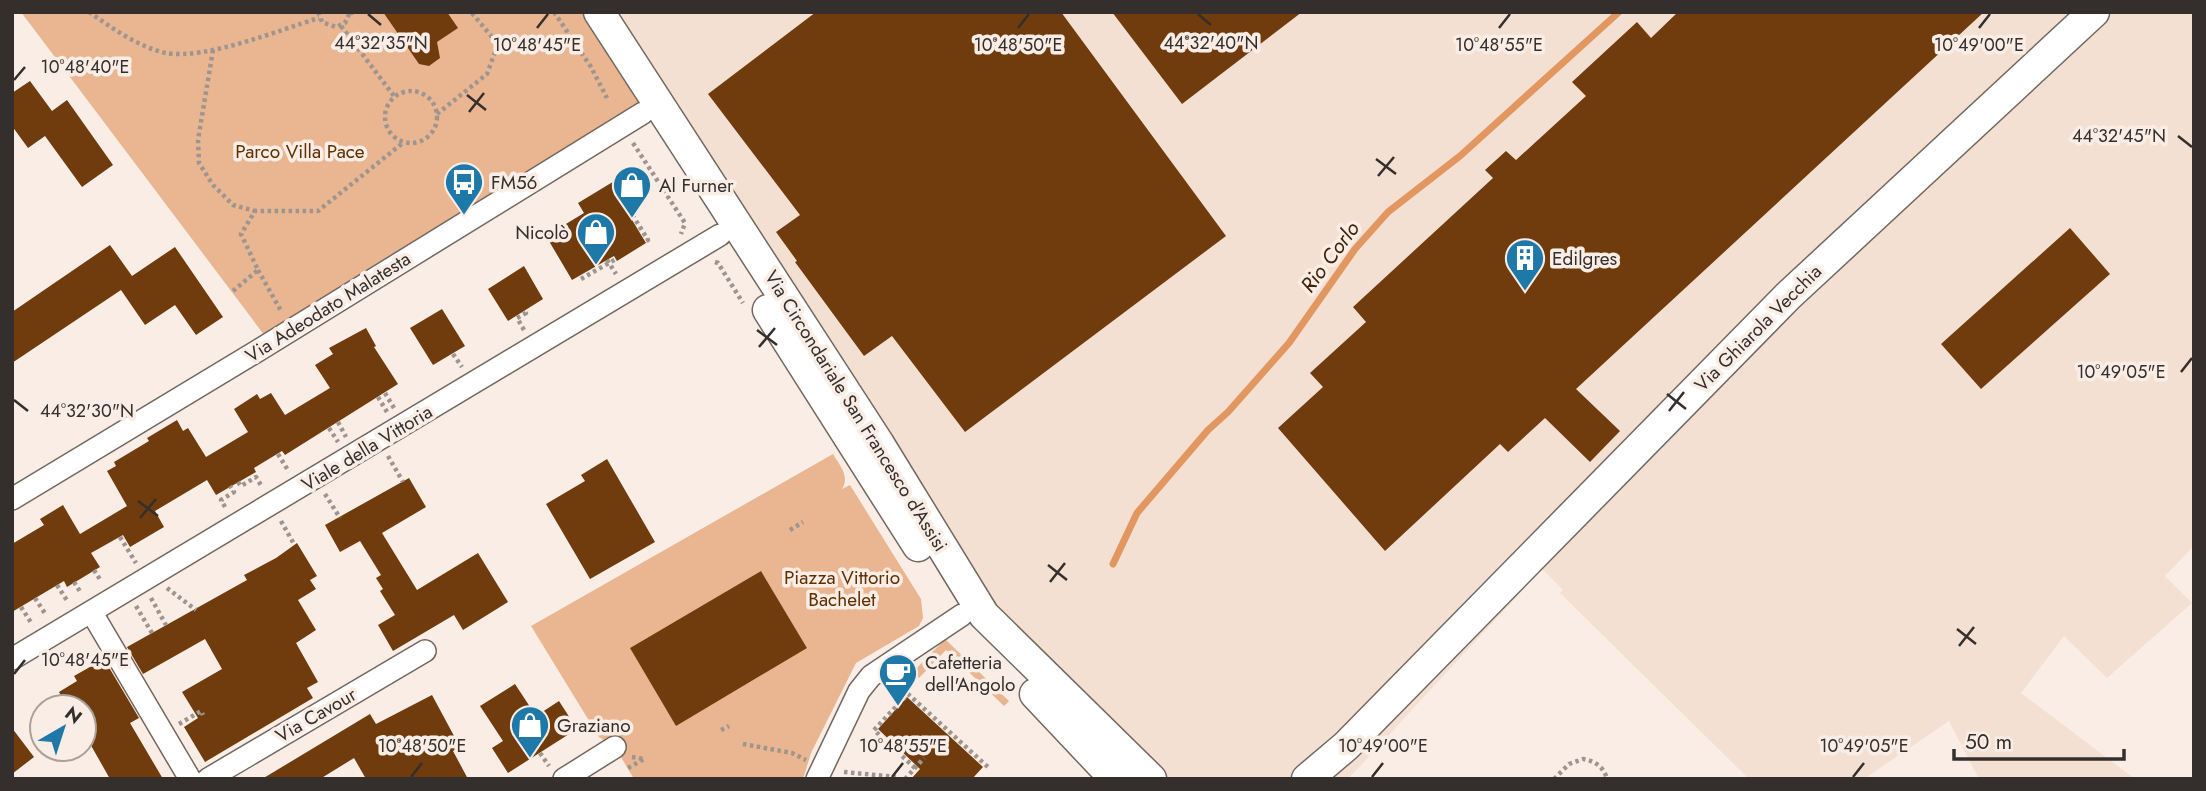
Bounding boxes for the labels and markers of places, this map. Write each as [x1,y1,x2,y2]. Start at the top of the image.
bus stop icon: FM56 [443,161,485,216]
shop icon: Al Furner [611,164,653,219]
place label: FM56 [491,169,538,196]
place label: Al Furner [659,172,734,199]
shop icon: Nicolò [575,211,617,266]
place label: Nicolò [515,219,569,246]
building icon: Edilgres [1504,237,1546,292]
place label: Edilgres [1552,245,1617,272]
place label: Cafetteria dell'Angolo [925,649,1015,698]
cafe icon: Cafetteria dell'Angolo [877,652,919,707]
shop icon: Graziano [509,704,551,759]
place label: Graziano [557,712,631,739]

